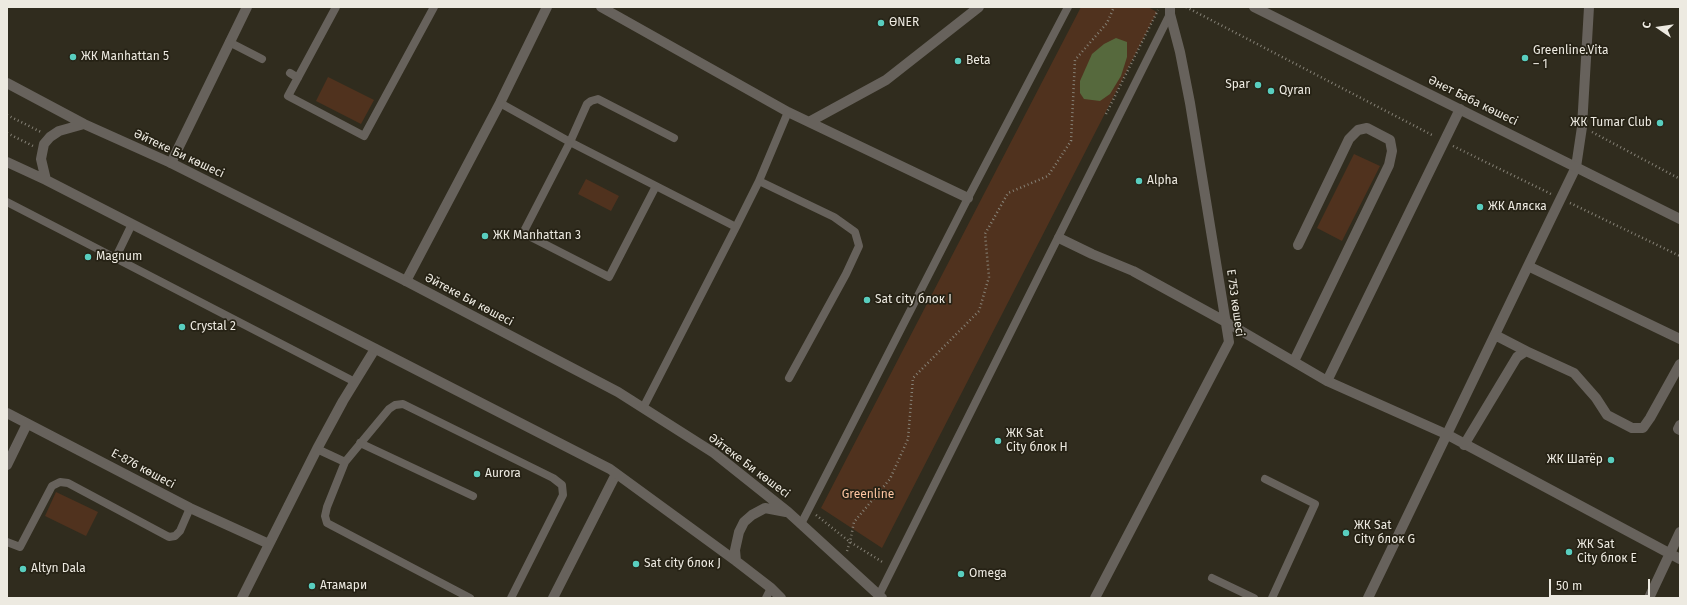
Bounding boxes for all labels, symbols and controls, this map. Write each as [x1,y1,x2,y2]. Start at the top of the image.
north arrow [1639,8,1679,48]
place label: ӨNER [889,16,919,30]
marker: ӨNER [876,18,886,28]
text: С [1640,21,1654,30]
place label: Greenline.Vita – 1 [1533,44,1608,72]
place label: ЖК Manhattan 5 [81,50,169,64]
marker: ЖК Manhattan 5 [68,52,78,62]
marker: Greenline.Vita – 1 [1520,53,1530,63]
place label: Beta [966,54,991,68]
marker: Beta [953,56,963,66]
street label: Әнет Баба көшесі [1426,73,1520,129]
place label: Spar [1225,78,1250,92]
marker: Spar [1253,80,1263,90]
place label: Qyran [1279,84,1311,98]
marker: Qyran [1266,86,1276,96]
place label: ЖК Tumar Club [1570,116,1652,130]
marker: ЖК Tumar Club [1655,118,1665,128]
street label: Әйтеке Би көшесі [131,127,227,181]
place label: Alpha [1147,174,1178,188]
marker: Alpha [1134,176,1144,186]
place label: ЖК Аляска [1488,200,1547,214]
marker: ЖК Аляска [1475,202,1485,212]
place label: ЖК Manhattan 3 [493,229,581,243]
marker: ЖК Manhattan 3 [480,231,490,241]
place label: Magnum [96,250,142,264]
marker: Magnum [83,252,93,262]
street label: Е 753 көшесі [1223,268,1247,338]
street label: Әйтеке Би көшесі [422,271,516,329]
place label: Sat city блок I [875,293,952,307]
marker: Sat city блок I [862,295,872,305]
place label: Crystal 2 [190,320,236,334]
marker: Crystal 2 [177,322,187,332]
place label: ЖК Sat City блок H [1006,427,1068,455]
street label: Әйтеке Би көшесі [705,431,793,501]
marker: ЖК Sat City блок H [993,436,1003,446]
street label: Е-876 көшесі [109,446,177,492]
place label: ЖК Шатёр [1547,453,1603,467]
marker: ЖК Шатёр [1606,455,1616,465]
place label: Aurora [485,467,521,481]
marker: Aurora [472,469,482,479]
park label: Greenline [842,488,894,502]
place label: ЖК Sat City блок G [1354,519,1415,547]
marker: ЖК Sat City блок G [1341,528,1351,538]
place label: ЖК Sat City блок E [1577,538,1637,566]
marker: ЖК Sat City блок E [1564,547,1574,557]
place label: Sat city блок J [644,557,721,571]
marker: Sat city блок J [631,559,641,569]
place label: Altyn Dala [31,562,86,576]
marker: Altyn Dala [18,564,28,574]
place label: Omega [969,567,1007,581]
marker: Omega [956,569,966,579]
scale bar [1551,571,1652,597]
place label: Атамари [320,579,367,593]
text: 50 m [1556,579,1582,593]
marker: Атамари [307,581,317,591]

